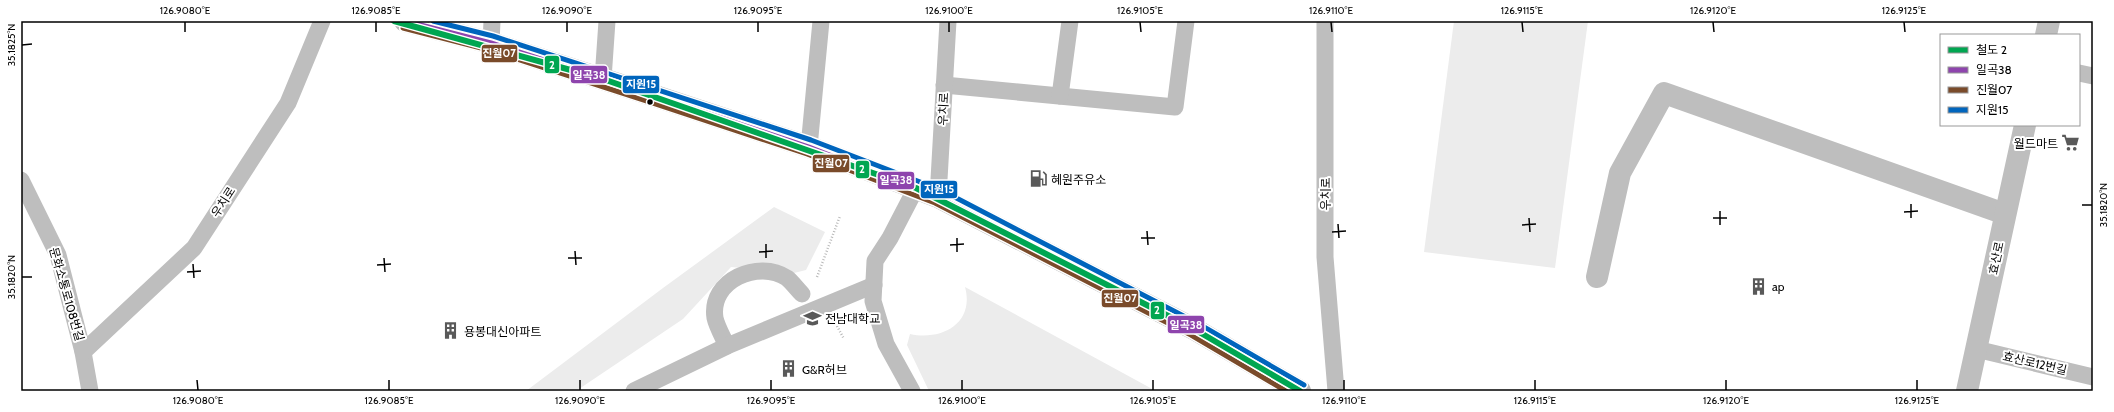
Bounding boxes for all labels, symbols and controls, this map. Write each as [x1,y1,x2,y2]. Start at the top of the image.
text: 126.9080°E [160,4,211,17]
text: 126.9085°E [352,4,401,17]
text: 126.9090°E [542,4,592,17]
text: 126.9095°E [734,4,783,17]
text: 126.9100°E [925,4,973,17]
text: 126.9105°E [1117,4,1163,17]
text: 126.9110°E [1309,4,1353,17]
text: 126.9115°E [1501,4,1544,17]
text: 126.9120°E [1690,4,1736,17]
text: 126.9125°E [1882,4,1927,17]
text: 35.1825°N [5,24,18,66]
legend [1940,34,2080,126]
text: 철도 2 [1976,42,2007,57]
line badge: 진월07 [481,44,518,63]
text: 진월07 [482,46,516,60]
line badge: 2 [544,55,560,74]
text: 2 [549,58,555,72]
text: 일곡38 [1976,62,2012,77]
line badge: 일곡38 [570,65,608,84]
text: 일곡38 [573,68,606,82]
line badge: 지원15 [622,75,660,94]
text: 지원15 [626,77,656,91]
text: 진월07 [1976,82,2012,97]
street label: 우치로 [935,92,951,126]
unlabelled marker [645,97,655,107]
text: 지원15 [1976,102,2008,117]
supermarket icon: 월드마트 [2061,133,2081,153]
place label: 월드마트 [2014,136,2058,151]
line badge: 진월07 [812,154,850,173]
text: 진월07 [814,156,848,170]
line badge: 2 [855,160,870,179]
text: 2 [859,162,865,176]
fuel station icon: 혜원주유소 [1028,169,1048,189]
line badge: 일곡38 [877,171,915,190]
place label: 혜원주유소 [1051,172,1106,187]
text: 일곡38 [880,173,913,187]
street label: 우치로 [1318,177,1333,211]
line badge: 지원15 [920,180,958,199]
text: 지원15 [924,182,954,196]
text: 35.1820°N [2097,183,2110,227]
street label: 우치로 [208,184,238,220]
street label: 효산로 [1985,240,2007,276]
street label: 문화소통로108번길 [46,245,88,343]
text: 35.1820°N [5,255,18,299]
building icon: ap [1749,276,1769,296]
place label: ap [1772,279,1785,294]
line badge: 진월07 [1101,289,1139,308]
text: 진월07 [1103,291,1137,305]
line badge: 2 [1150,301,1165,320]
text: 2 [1154,303,1160,317]
school or university icon: 전남대학교 [802,308,822,328]
place label: 전남대학교 [825,311,880,326]
line badge: 일곡38 [1167,315,1205,334]
text: 일곡38 [1170,318,1203,332]
building icon: 용봉대신아파트 [441,321,461,341]
place label: 용봉대신아파트 [464,324,541,339]
street label: 효산로12번길 [2001,348,2069,378]
building icon: G&R허브 [779,359,799,379]
place label: G&R허브 [802,362,847,377]
text: 126.9080°E [173,394,224,407]
text: 126.9085°E [365,394,414,407]
text: 126.9090°E [555,394,605,407]
text: 126.9095°E [747,394,796,407]
text: 126.9100°E [938,394,986,407]
text: 126.9105°E [1130,394,1176,407]
text: 126.9110°E [1322,394,1366,407]
text: 126.9115°E [1514,394,1557,407]
text: 126.9120°E [1703,394,1749,407]
text: 126.9125°E [1895,394,1940,407]

